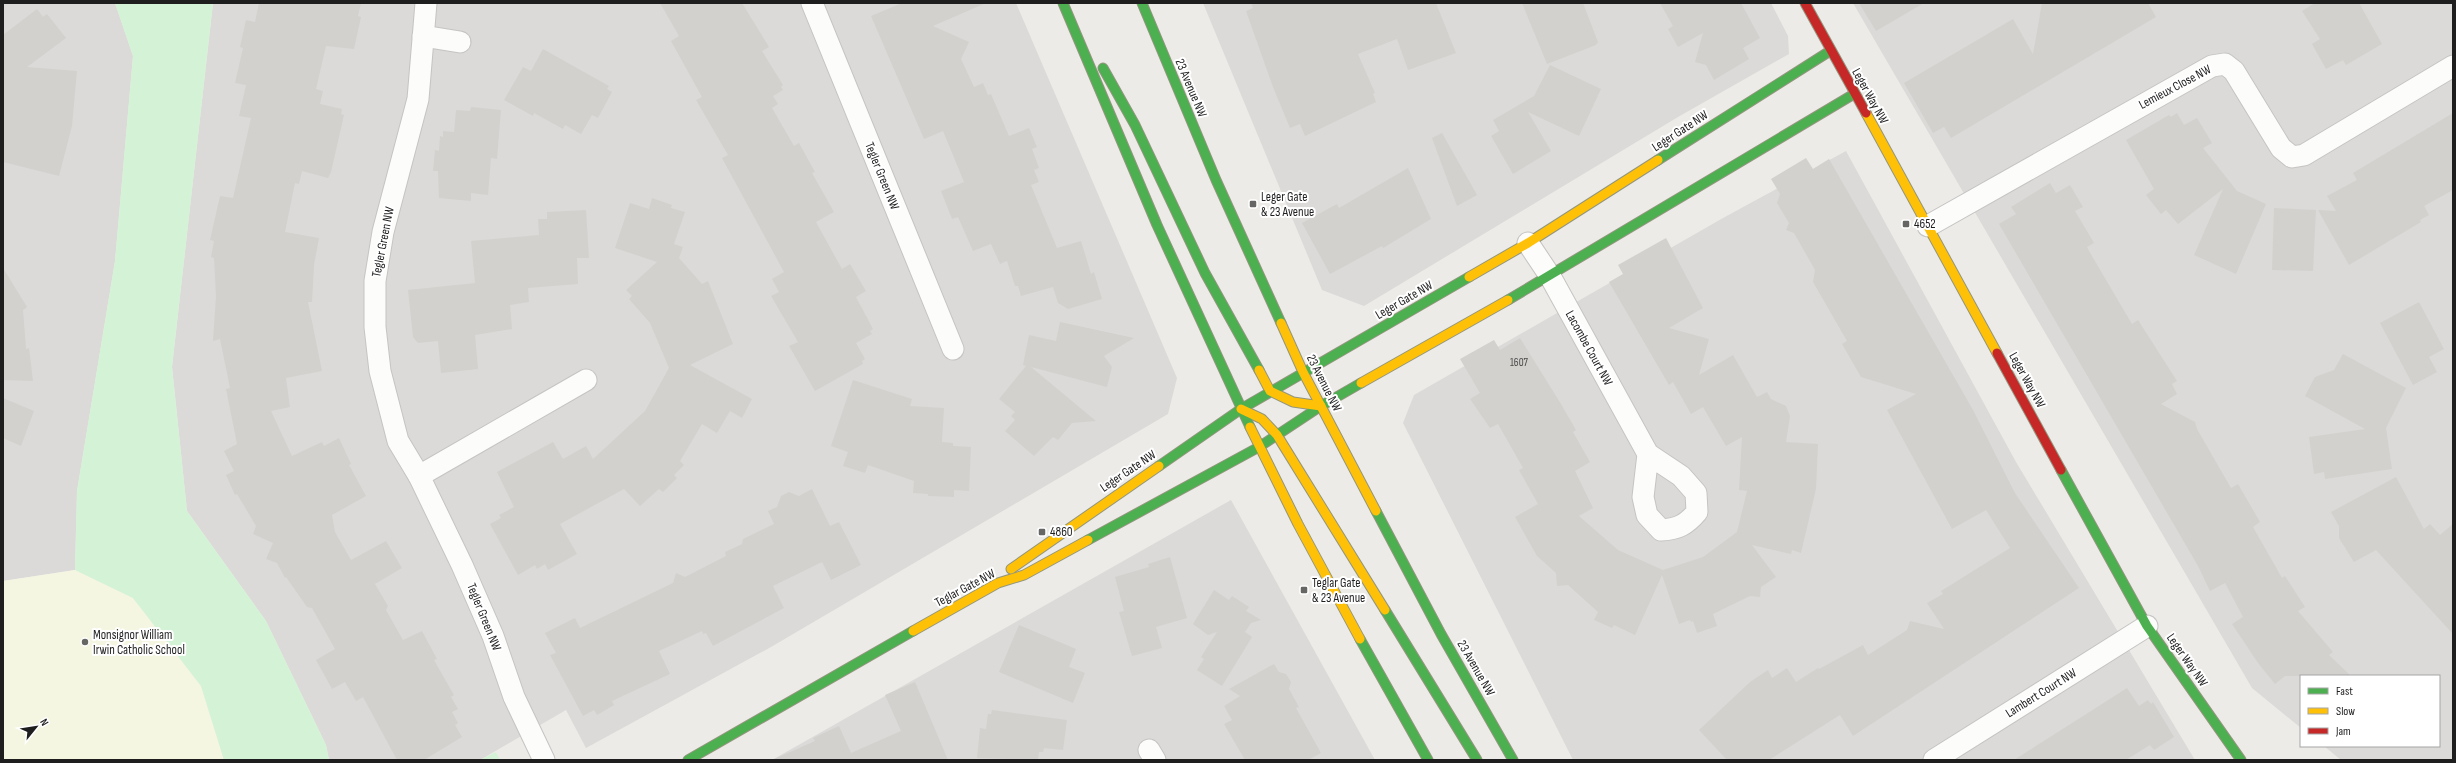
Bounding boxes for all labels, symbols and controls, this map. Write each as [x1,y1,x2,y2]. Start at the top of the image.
street label: 23 Avenue NW [1172,56,1211,120]
street label: Lemieux Close NW [2136,61,2214,113]
street label: Leger Way NW [1848,65,1892,127]
street label: Leger Gate NW [1649,107,1712,155]
street label: Tegler Green NW [861,140,903,213]
place label: Leger Gate & 23 Avenue [1261,189,1314,220]
marker: Leger Gate & 23 Avenue [1248,199,1258,209]
street label: Tegler Green NW [368,205,398,279]
place label: 4652 [1914,216,1936,232]
marker: 4652 [1901,219,1911,229]
street label: Leger Gate NW [1372,277,1436,323]
street label: Lacombe Court NW [1562,308,1616,389]
street label: Leger Way NW [2005,349,2049,411]
street label: 23 Avenue NW [1303,352,1345,415]
house number: 1607 [1510,356,1529,369]
street label: Leger Gate NW [1097,446,1159,495]
place label: 4860 [1050,524,1073,540]
marker: 4860 [1037,527,1047,537]
street label: Teglar Gate NW [932,565,998,610]
place label: Teglar Gate & 23 Avenue [1312,575,1365,606]
street label: Tegler Green NW [463,581,505,654]
marker: Teglar Gate & 23 Avenue [1299,585,1309,595]
place label: Monsignor William Irwin Catholic School [93,627,185,658]
street label: Leger Way NW [2163,630,2211,690]
marker: Monsignor William Irwin Catholic School [80,637,90,647]
street label: 23 Avenue NW [1454,637,1499,699]
street label: Lambert Court NW [2003,665,2080,721]
legend [2300,675,2440,747]
text: Fast [2336,684,2353,699]
text: Slow [2336,704,2355,719]
north arrow [16,707,56,747]
text: N [37,716,51,728]
text: Jam [2335,724,2351,739]

